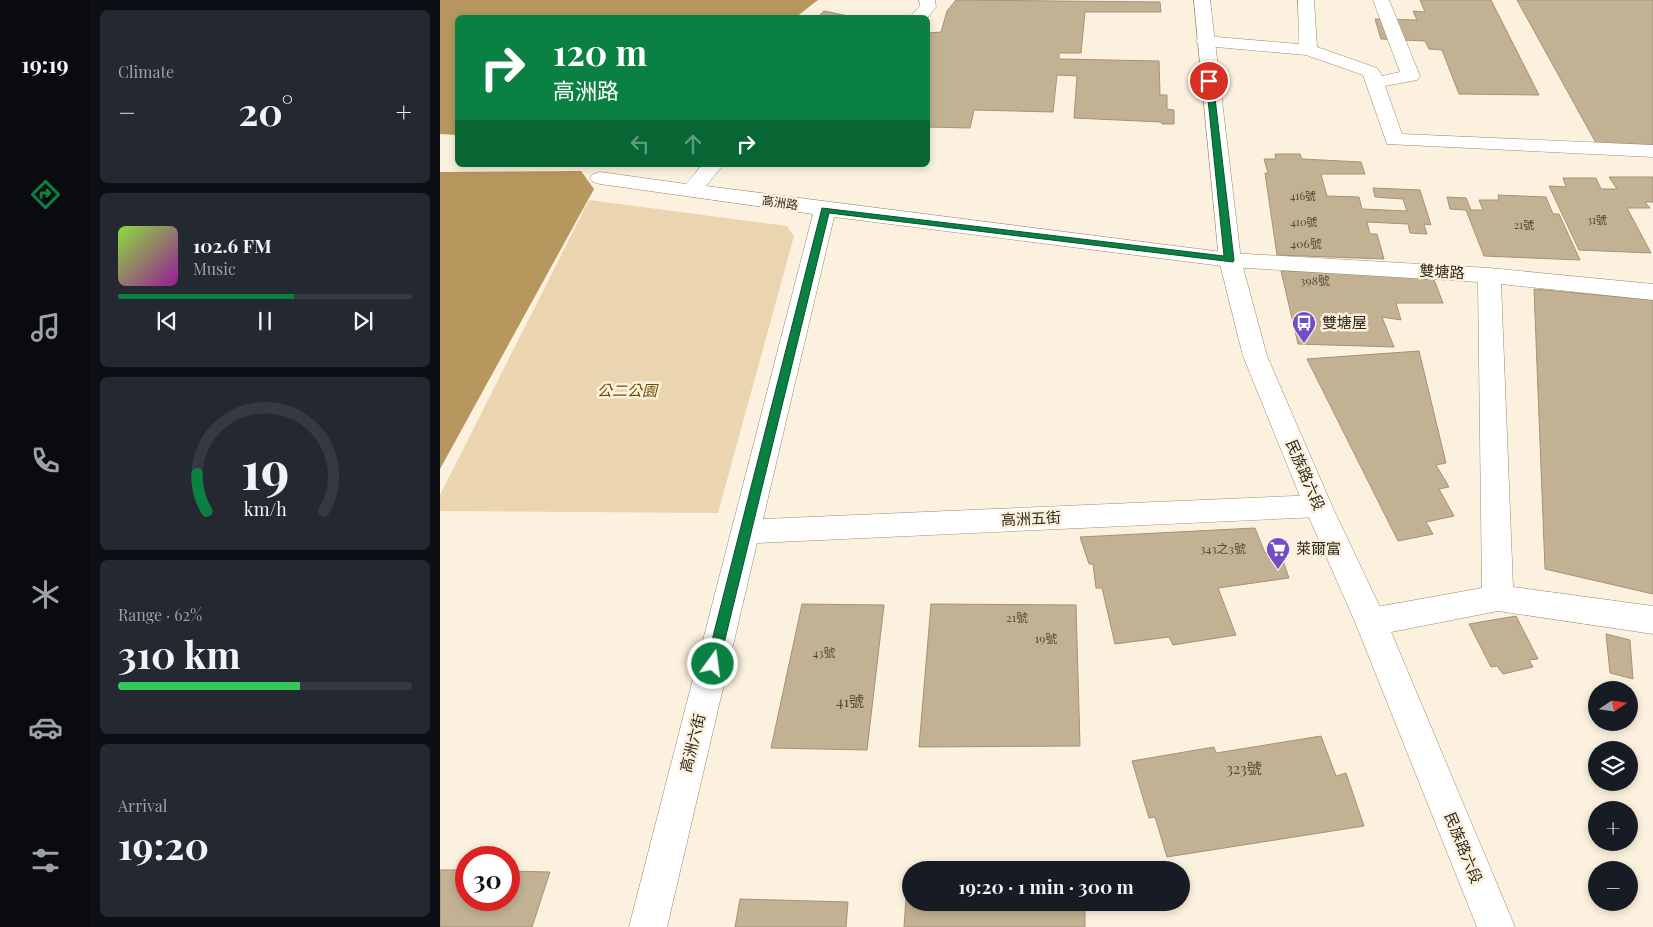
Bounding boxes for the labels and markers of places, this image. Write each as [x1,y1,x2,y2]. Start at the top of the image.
pin [1188,60,1230,102]
bus stop icon: 雙塘屋 [1291,310,1317,344]
place label: 雙塘屋 [1322,312,1367,332]
supermarket icon: 萊爾富 [1265,536,1291,570]
place label: 萊爾富 [1296,538,1341,558]

